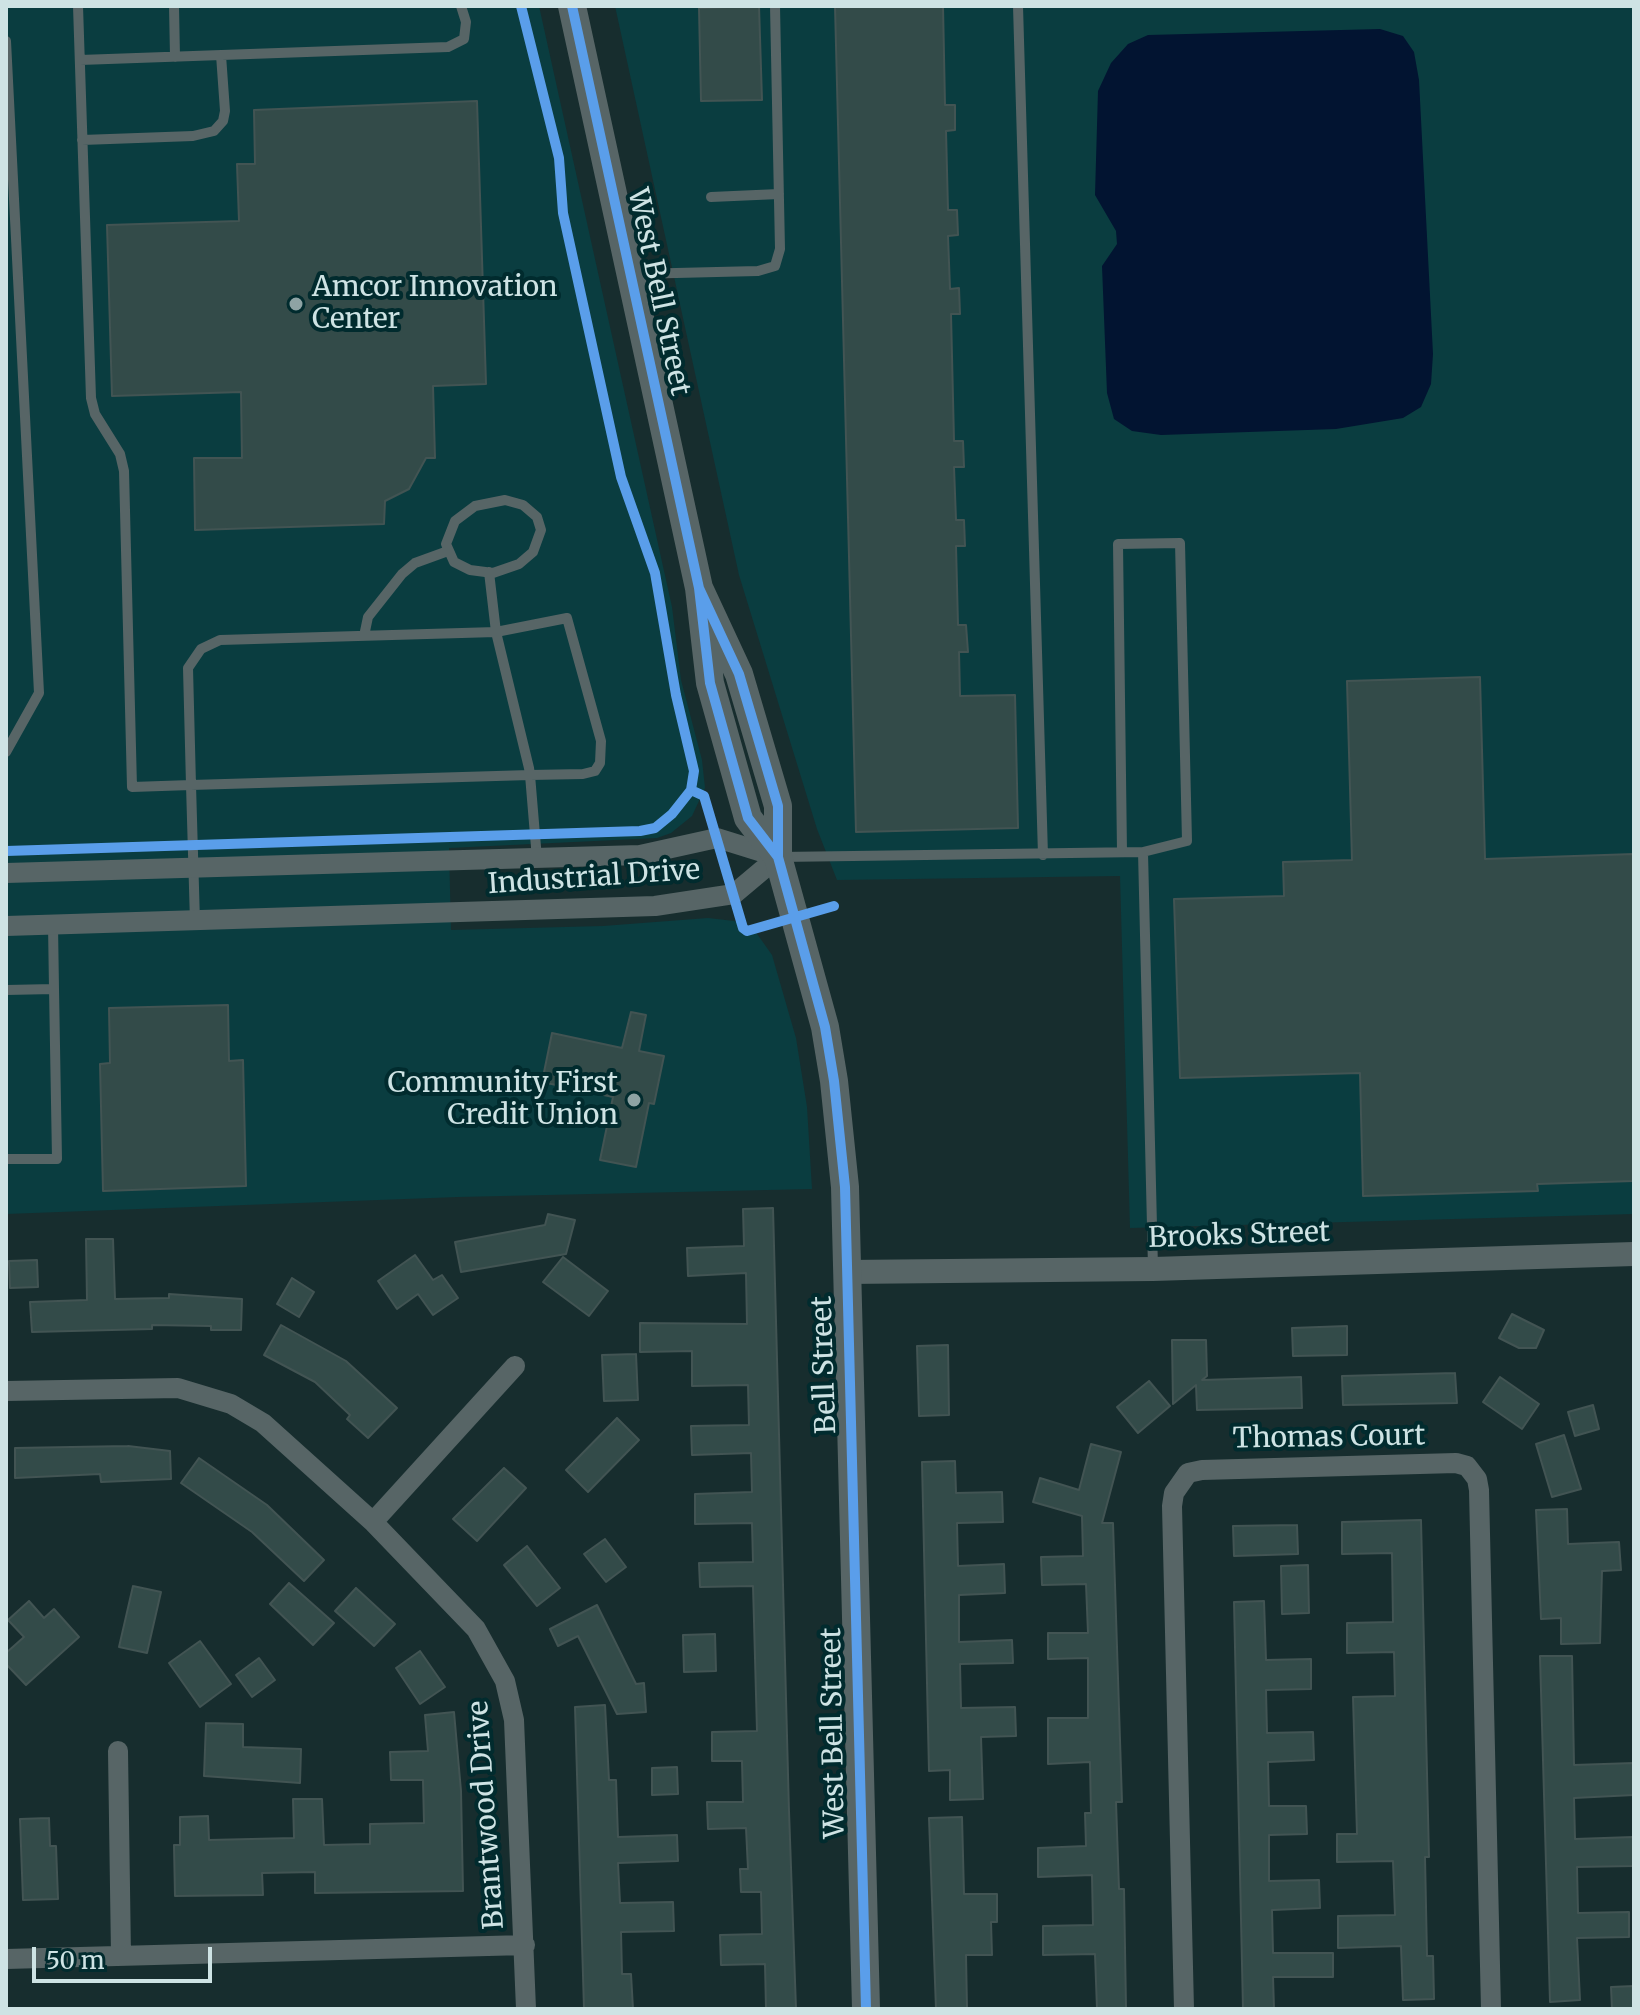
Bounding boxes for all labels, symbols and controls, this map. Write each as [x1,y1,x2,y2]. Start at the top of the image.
street label: West Bell Street [620,185,696,399]
place label: Amcor Innovation Center [312,271,558,337]
marker: Amcor Innovation Center [287,295,305,313]
street label: Industrial Drive [487,854,701,902]
place label: Community First Credit Union [387,1067,618,1133]
marker: Community First Credit Union [625,1091,643,1109]
street label: Brooks Street [1148,1216,1330,1256]
street label: Bell Street [806,1295,844,1435]
street label: Thomas Court [1232,1420,1426,1456]
street label: West Bell Street [815,1627,853,1839]
street label: Brantwood Drive [462,1699,512,1931]
scale bar [36,1931,216,1981]
text: 50 m [46,1945,105,1976]

